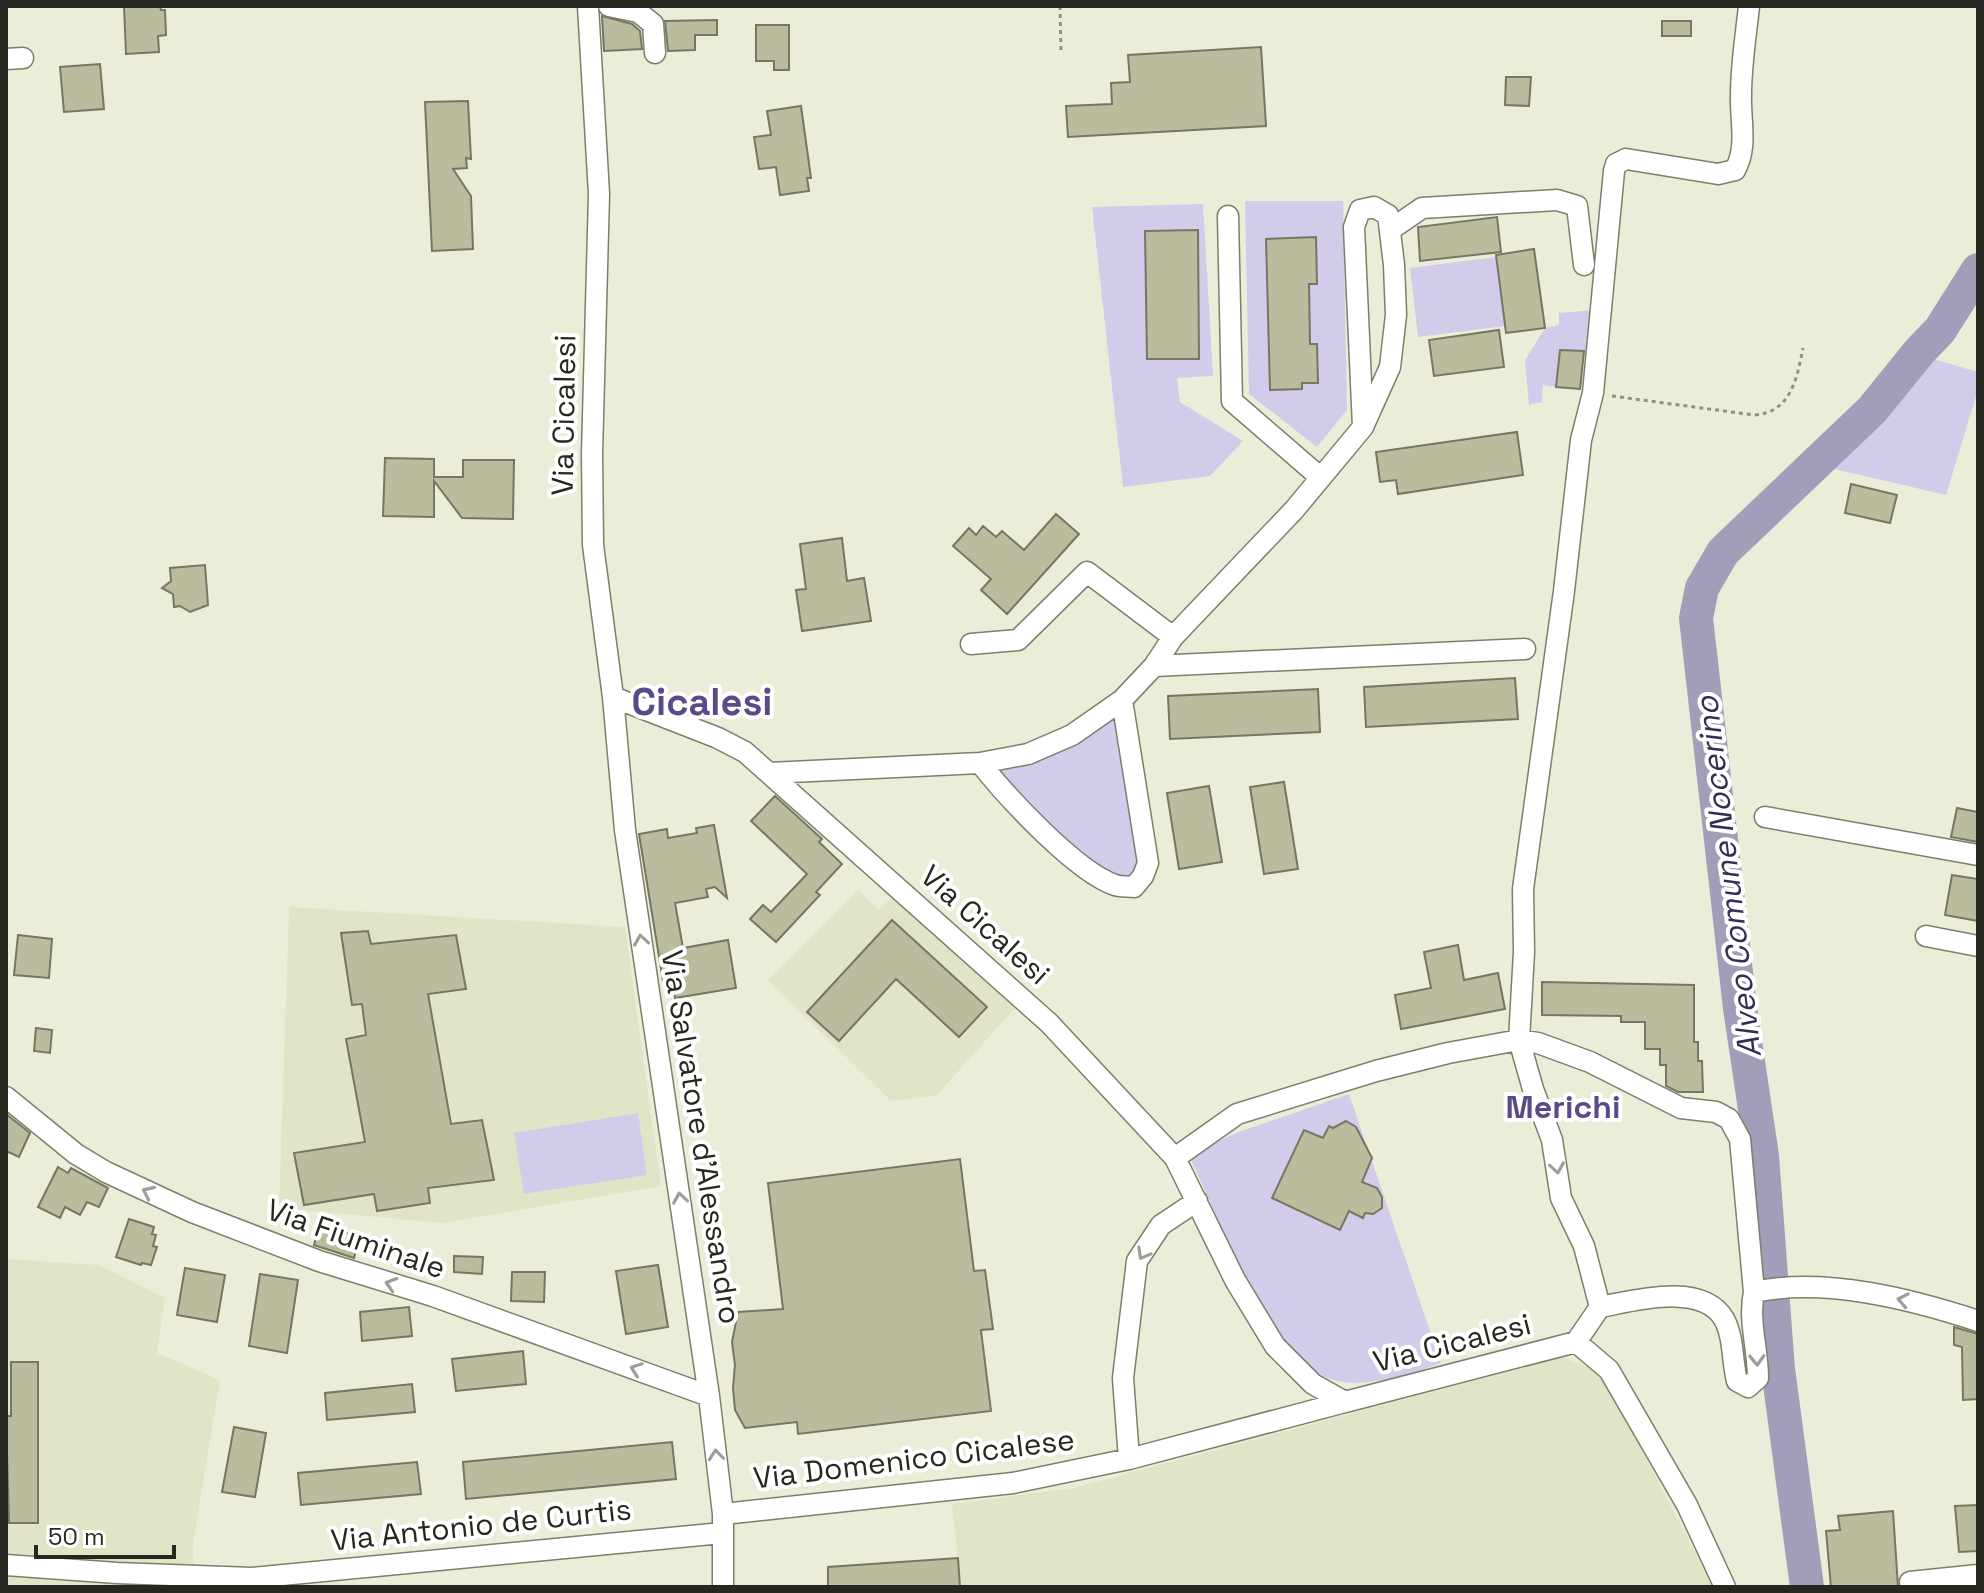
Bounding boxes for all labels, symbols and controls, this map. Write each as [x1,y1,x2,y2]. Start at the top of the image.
street label: Via Cicalesi [543,334,584,496]
district label: Cicalesi [632,678,772,726]
water label: Alveo Comune Nocerino [1686,693,1770,1060]
street label: Via Cicalesi [912,856,1058,993]
one-way arrow [633,934,650,947]
street label: Via Salvatore d'Alessandro [653,947,750,1327]
district label: Merichi [1506,1087,1620,1127]
one-way arrow [1547,1161,1564,1175]
one-way arrow [141,1186,156,1202]
street label: Via Fiuminale [262,1190,451,1287]
one-way arrow [672,1191,689,1204]
one-way arrow [1138,1246,1153,1260]
one-way arrow [384,1277,398,1293]
one-way arrow [1896,1292,1910,1309]
street label: Via Cicalesi [1369,1304,1535,1381]
one-way arrow [1749,1354,1766,1367]
one-way arrow [630,1363,644,1379]
street label: Via Domenico Cicalese [751,1419,1077,1498]
one-way arrow [708,1448,725,1461]
street label: Via Antonio de Curtis [329,1489,633,1560]
scale bar [36,1509,174,1559]
text: 50 m [48,1521,105,1552]

